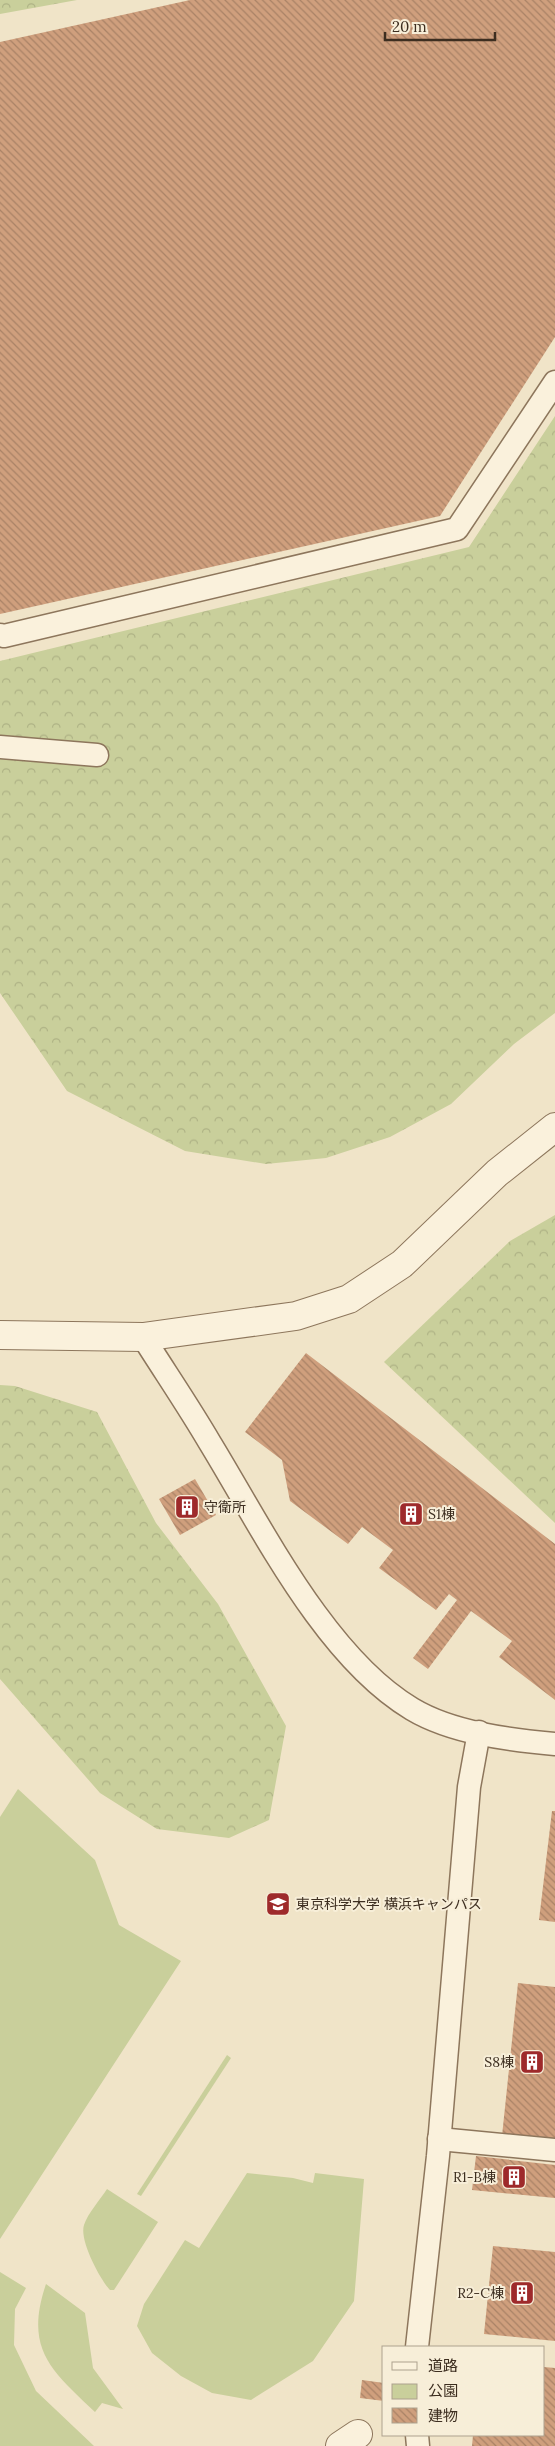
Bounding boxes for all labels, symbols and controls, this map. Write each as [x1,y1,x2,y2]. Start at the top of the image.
scale bar [385,10,495,42]
text: 20 m [392,17,427,36]
building icon: 守衛所 [174,1494,200,1520]
place label: 守衛所 [204,1498,246,1516]
building icon: S1棟 [398,1501,424,1527]
place label: S1棟 [428,1505,455,1523]
school or university icon: 東京科学大学 横浜キャンパス [265,1891,291,1917]
place label: 東京科学大学 横浜キャンパス [296,1895,482,1913]
building icon: S8棟 [519,2049,545,2075]
place label: S8棟 [484,2053,514,2071]
building icon: R1-B棟 [501,2164,527,2190]
place label: R1-B棟 [453,2168,496,2186]
building icon: R2-C棟 [509,2280,535,2306]
place label: R2-C棟 [457,2284,504,2302]
legend [382,2346,545,2436]
text: 道路 [428,2356,458,2375]
text: 公園 [428,2381,458,2400]
text: 建物 [428,2406,458,2425]

